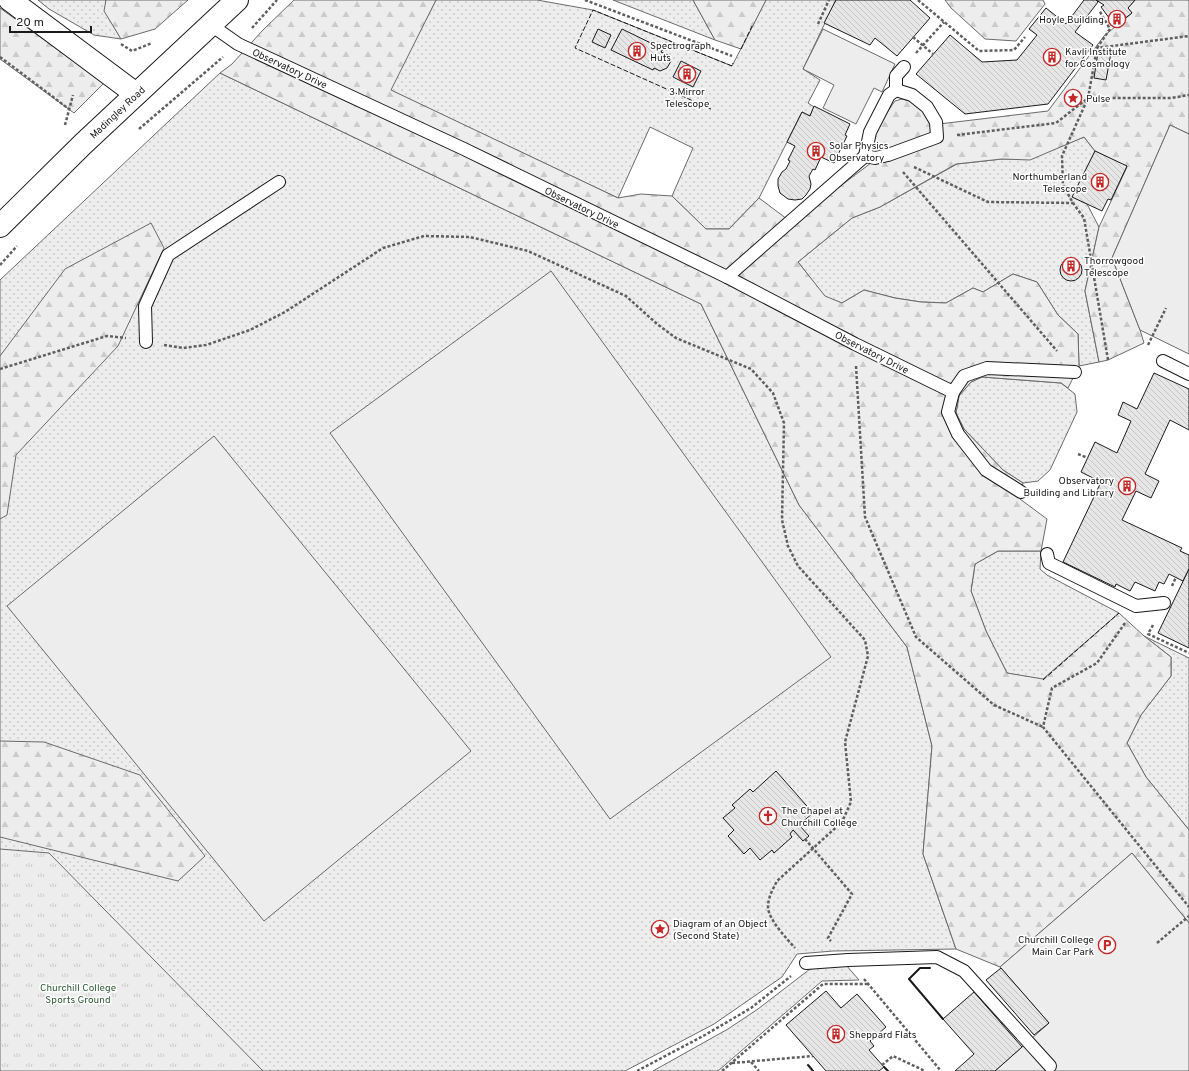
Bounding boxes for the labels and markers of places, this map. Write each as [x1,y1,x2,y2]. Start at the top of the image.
building icon: Hoyle Building [1107,9,1127,29]
place label: Hoyle Building [1039,14,1104,27]
place label: Spectrograph Huts [650,40,711,65]
building icon: Spectrograph Huts [627,41,647,61]
place label: Kavli Institute for Cosmology [1065,46,1130,71]
building icon: Kavli Institute for Cosmology [1042,47,1062,67]
building icon: 3 Mirror Telescope [677,64,697,84]
place label: 3 Mirror Telescope [665,86,709,111]
place icon: Pulse [1063,88,1083,108]
place label: Pulse [1086,93,1110,106]
place label: Solar Physics Observatory [829,140,889,165]
building icon: Solar Physics Observatory [806,141,826,161]
place label: Northumberland Telescope [1012,171,1087,196]
building icon: Northumberland Telescope [1090,172,1110,192]
place label: Thorrowgood Telescope [1084,255,1144,280]
building icon: Thorrowgood Telescope [1061,256,1081,276]
place label: Observatory Building and Library [1024,475,1114,500]
building icon: Observatory Building and Library [1117,476,1137,496]
place label: The Chapel at Churchill College [781,805,857,830]
church icon: The Chapel at Churchill College [758,806,778,826]
place label: Diagram of an Object (Second State) [673,918,768,943]
place icon: Diagram of an Object (Second State) [650,919,670,939]
place label: Churchill College Main Car Park [1018,934,1094,959]
parking icon: Churchill College Main Car Park [1097,935,1117,955]
building icon: Sheppard Flats [826,1024,846,1044]
place label: Sheppard Flats [849,1029,917,1042]

